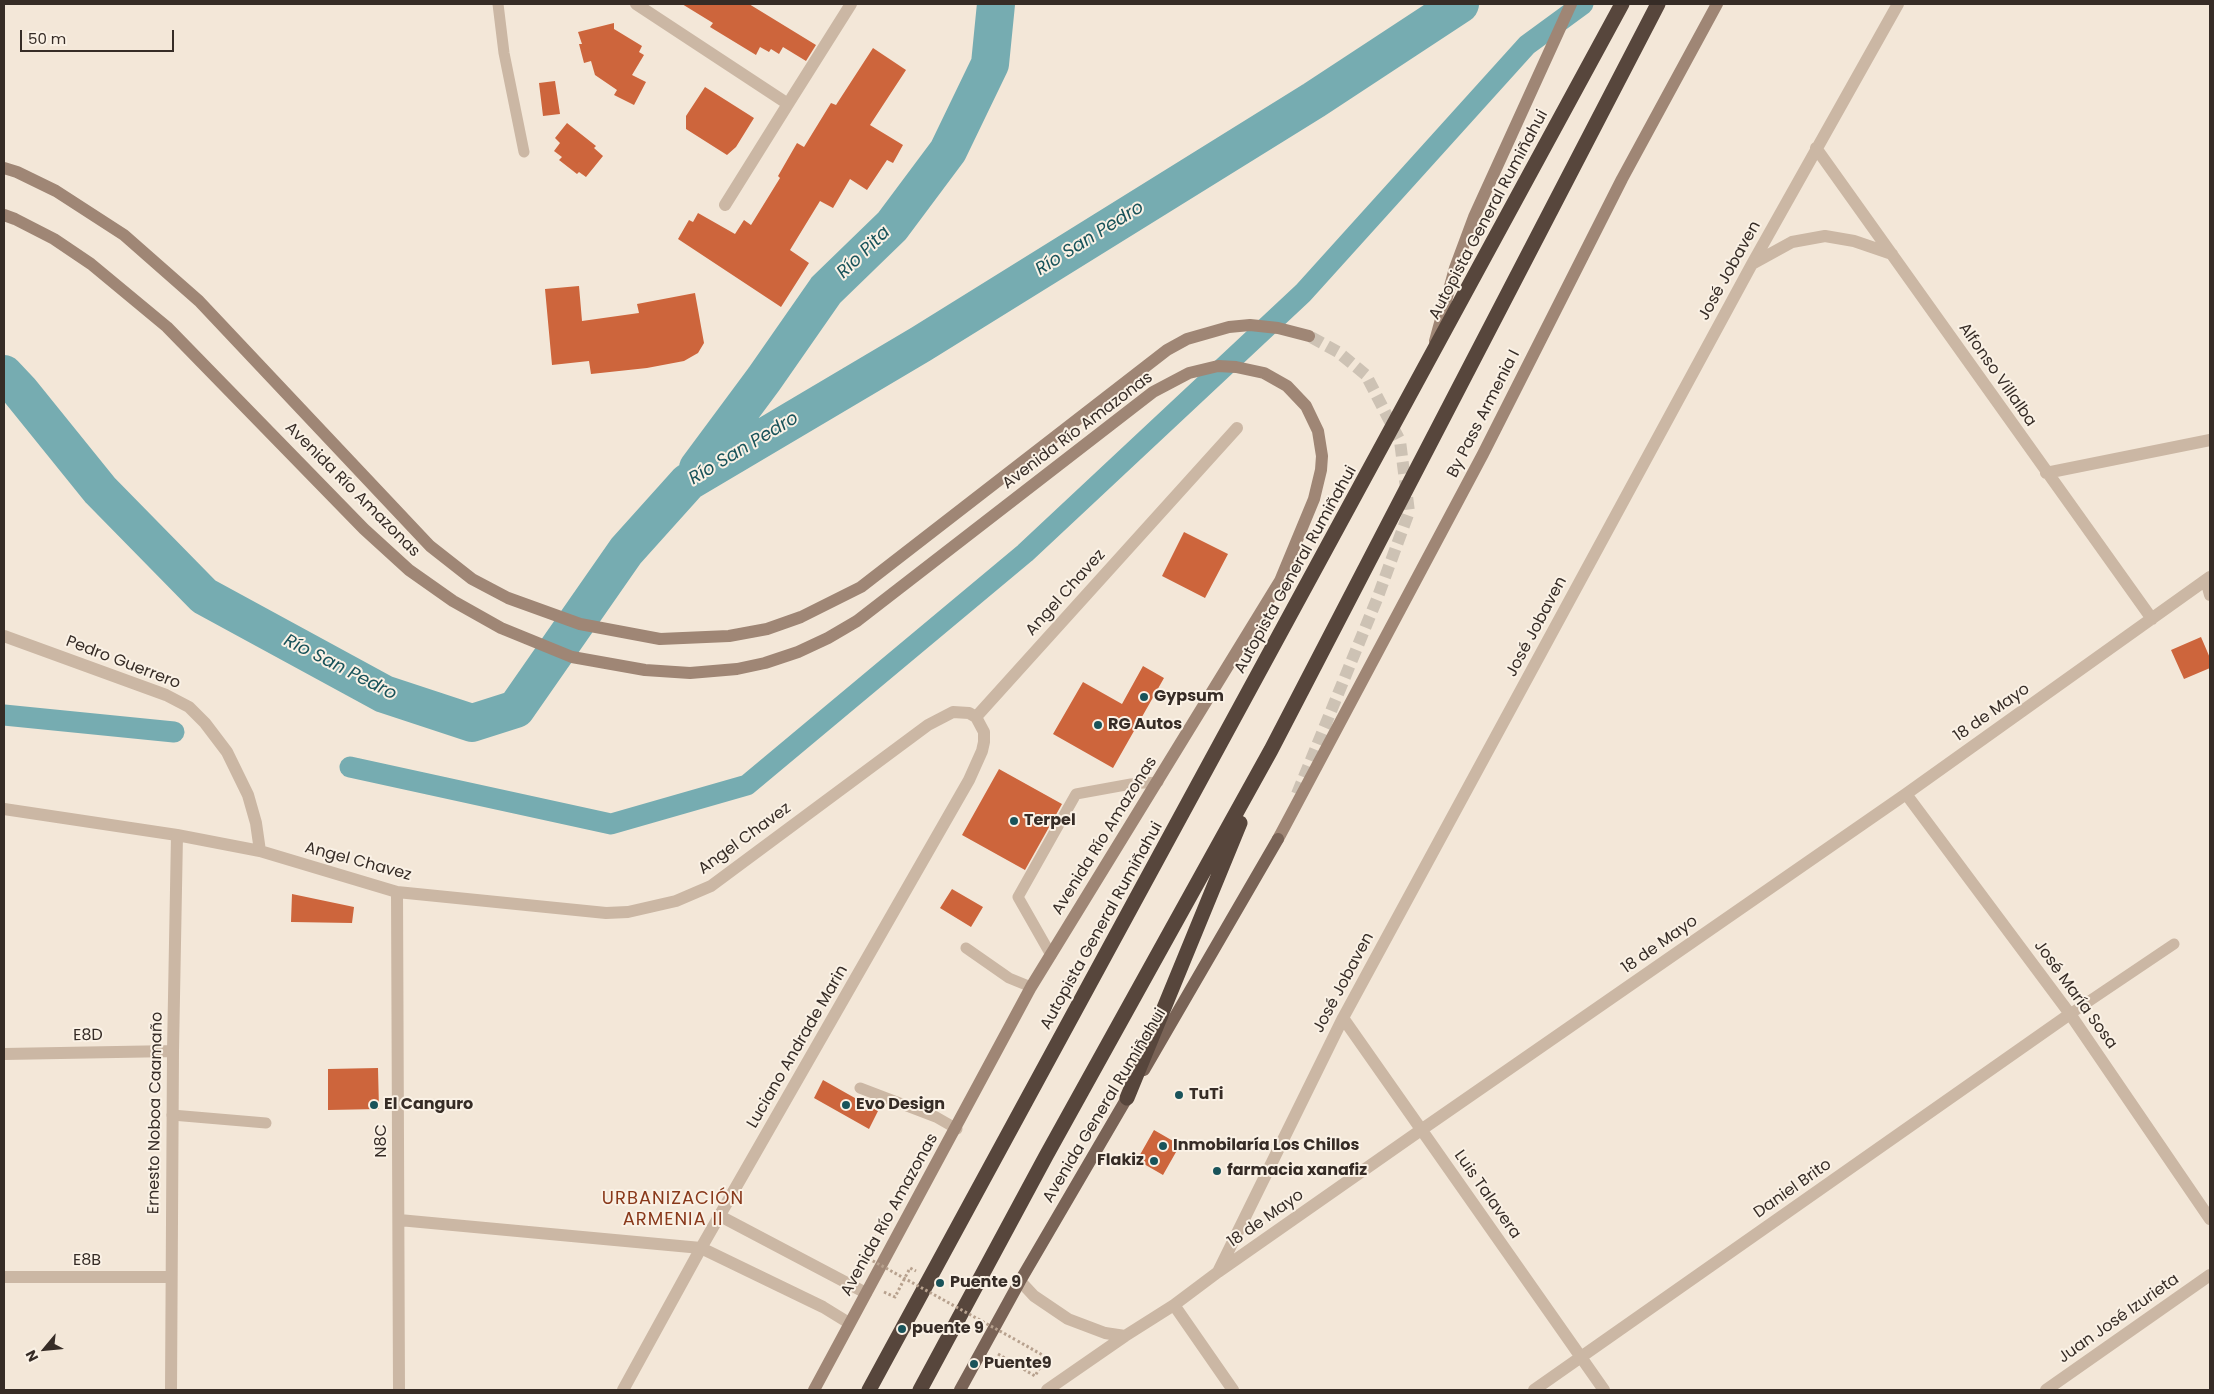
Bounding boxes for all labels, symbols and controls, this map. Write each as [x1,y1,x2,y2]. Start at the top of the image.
scale bar [22,20,176,52]
text: 50 m [28,28,66,49]
street label: Autopista General Rumiñahui [1425,107,1553,323]
water label: Río San Pedro [1032,197,1148,281]
street label: José Jobaven [1695,218,1765,324]
water label: Río Pita [833,222,895,284]
street label: Alfonso Villalba [1954,319,2040,431]
street label: By Pass Armenia I [1444,347,1524,481]
street label: Avenida Río Amazonas [999,368,1157,494]
water label: Río San Pedro [685,408,803,490]
street label: Avenida Río Amazonas [281,419,423,561]
street label: Autopista General Rumiñahui [1231,463,1361,677]
street label: Angel Chavez [1022,546,1110,640]
street label: José Jobaven [1503,574,1571,680]
water label: Río San Pedro [280,630,400,706]
street label: Pedro Guerrero [63,632,183,694]
street label: 18 de Mayo [1950,680,2034,746]
place label: Gypsum [1154,687,1224,707]
marker: Gypsum [1138,691,1150,703]
place label: RG Autos [1108,715,1182,735]
marker: RG Autos [1092,719,1104,731]
street label: Avenida Río Amazonas [1048,753,1162,919]
street label: Angel Chavez [695,799,795,879]
place label: Terpel [1024,811,1076,831]
marker: Terpel [1008,815,1020,827]
street label: Autopista General Rumiñahui [1037,819,1167,1033]
street label: Angel Chavez [303,839,413,885]
street label: 18 de Mayo [1618,912,1702,978]
street label: José Jobaven [1310,930,1378,1036]
street label: José María Sosa [2029,937,2121,1053]
street label: Luciano Andrade Marin [744,962,852,1132]
street label: Avenida General Rumiñahui [1039,1005,1171,1207]
street label: Ernesto Noboa Caamaño [145,1012,167,1214]
street label: E8D [73,1026,103,1046]
place label: TuTi [1189,1085,1223,1105]
marker: TuTi [1173,1089,1185,1101]
place label: El Canguro [384,1095,473,1115]
place label: Evo Design [856,1095,945,1115]
marker: El Canguro [368,1099,380,1111]
marker: Evo Design [840,1099,852,1111]
street label: N8C [372,1124,392,1158]
street label: Avenida Río Amazonas [837,1130,943,1300]
place label: Inmobilaría Los Chillos [1173,1136,1359,1156]
marker: Inmobilaría Los Chillos [1157,1140,1169,1152]
street label: Luis Talavera [1449,1147,1525,1243]
place label: Flakiz [1097,1151,1144,1171]
marker: Flakiz [1148,1155,1160,1167]
street label: Daniel Brito [1751,1155,1835,1223]
place label: farmacia xanafiz [1227,1161,1367,1181]
marker: farmacia xanafiz [1211,1165,1223,1177]
street label: 18 de Mayo [1224,1186,1308,1252]
district label: URBANIZACIÓN ARMENIA II [600,1188,746,1230]
street label: E8B [73,1251,101,1271]
street label: Juan José Izurieta [2055,1270,2183,1368]
place label: Puente 9 [950,1273,1021,1293]
marker: Puente 9 [934,1277,946,1289]
place label: puente 9 [912,1319,984,1339]
marker: puente 9 [896,1323,908,1335]
north arrow [20,1324,70,1374]
text: N [20,1347,43,1365]
place label: Puente9 [984,1354,1052,1374]
marker: Puente9 [968,1358,980,1370]

